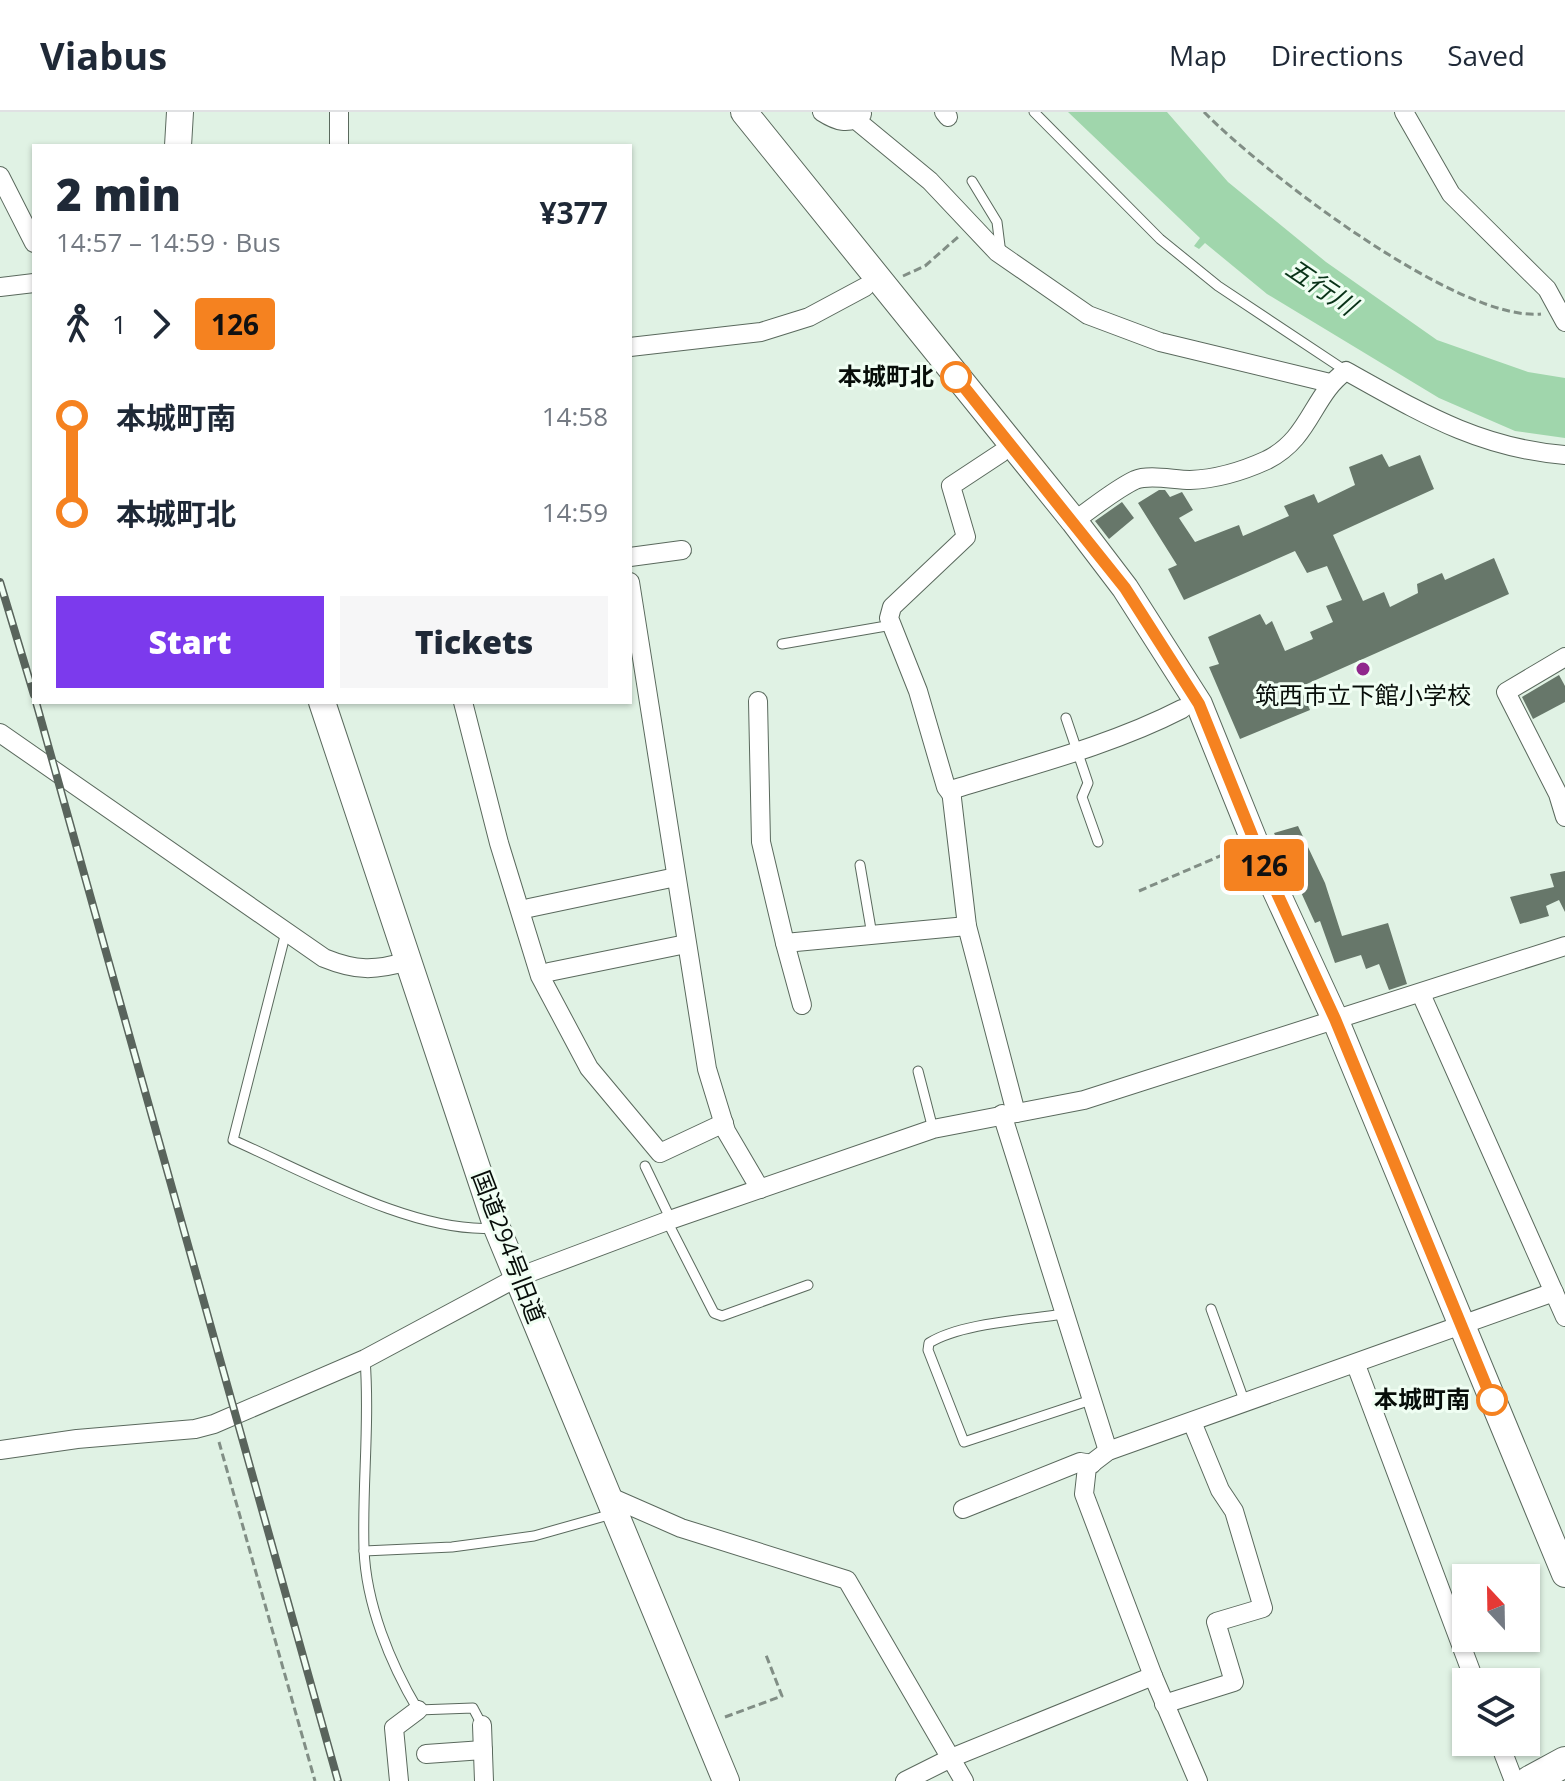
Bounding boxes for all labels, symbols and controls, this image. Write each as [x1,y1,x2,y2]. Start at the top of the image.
text: Viabus [40,29,167,81]
text: Map [1169,36,1227,74]
text: Directions [1271,36,1403,74]
text: Saved [1447,36,1525,74]
text: 2 min [56,164,181,224]
text: ¥377 [539,192,608,233]
text: 14:57 – 14:59 · Bus [56,224,281,260]
water label: 五行川 [1279,249,1366,325]
icon: walk [56,302,100,346]
icon: forward [139,302,183,346]
text: 126 [211,305,259,343]
text: 1 [112,306,127,342]
place label: 本城町北 [838,359,934,392]
marker: 本城町北 [941,362,971,392]
text: 本城町南 [116,397,236,438]
text: 14:58 [542,398,608,434]
text: 本城町北 [116,493,236,534]
text: 14:59 [542,494,608,530]
button: Start [56,596,324,688]
button: Tickets [340,596,608,688]
marker: 筑西市立下館小学校 [1354,660,1372,678]
place label: 筑西市立下館小学校 [1255,678,1471,711]
line badge: 126 [1218,839,1310,891]
text: 126 [1240,846,1288,884]
street label: 国道294号旧道 [465,1165,554,1328]
place label: 本城町南 [1374,1382,1470,1415]
marker: 本城町南 [1477,1385,1507,1415]
north arrow [1452,1564,1540,1652]
map controls [1452,1564,1540,1756]
button: layers [1452,1668,1540,1756]

